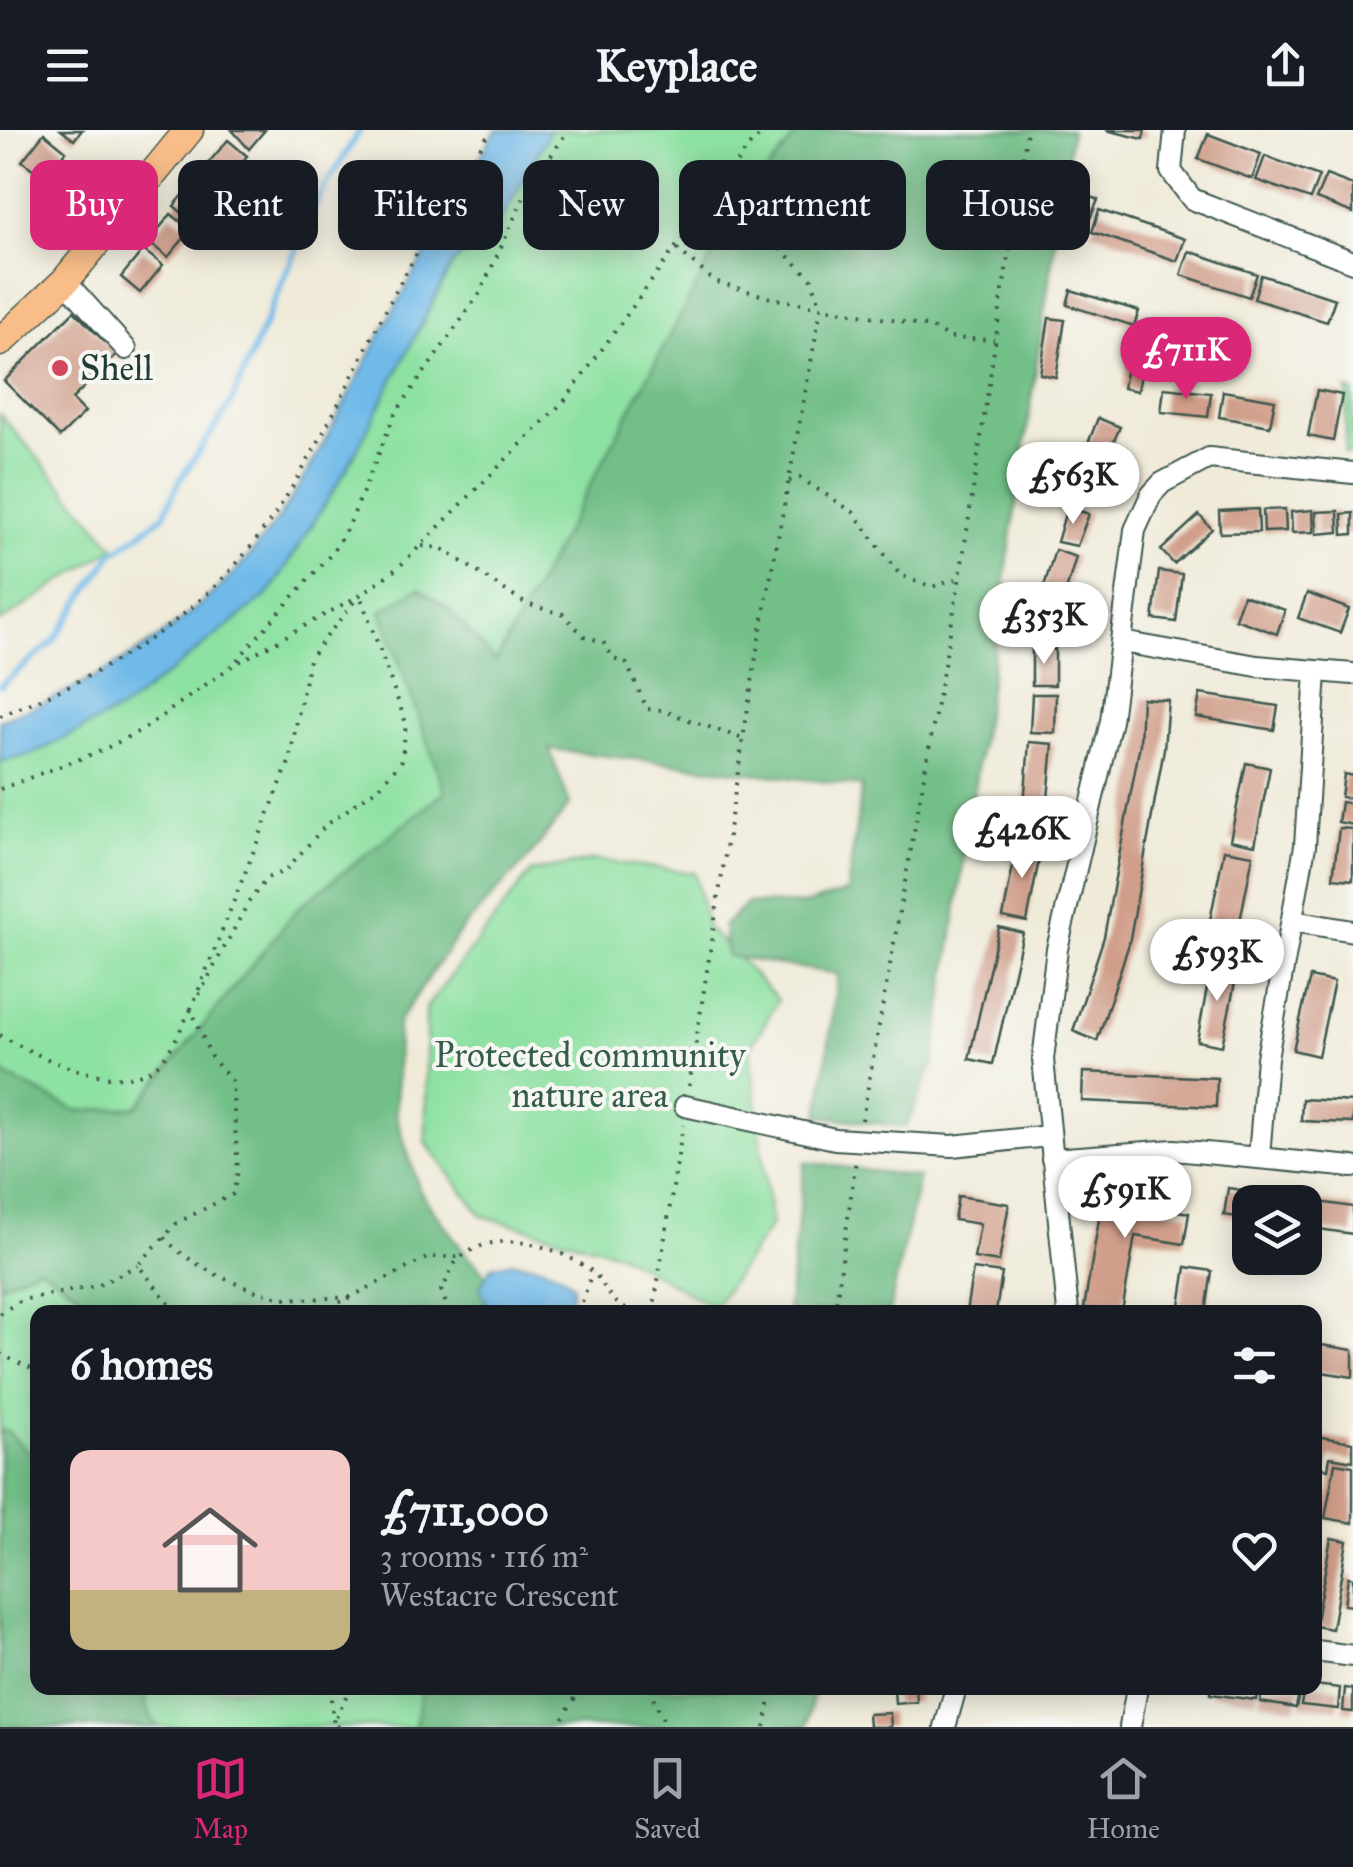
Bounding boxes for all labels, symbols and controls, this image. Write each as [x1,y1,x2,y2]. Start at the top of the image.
icon: menu [40,38,95,93]
text: Keyplace [595,38,758,93]
icon: share [1258,38,1313,93]
chip: Buy [30,160,158,250]
chip: Rent [178,160,318,250]
chip: Filters [338,160,503,250]
chip: New [523,160,659,250]
chip: Apartment [679,160,906,250]
chip: House [926,160,1090,250]
pin: £711K [1116,317,1256,402]
text: £711K [1142,330,1230,369]
place label: Shell [80,347,154,390]
marker: Shell [49,357,71,379]
pin: £563K [1003,442,1143,527]
text: £563K [1028,455,1118,494]
pin: £353K [974,582,1114,667]
text: £353K [1001,595,1087,634]
pin: £426K [952,796,1092,881]
text: £426K [975,809,1069,848]
pin: £593K [1147,919,1287,1004]
text: £593K [1172,932,1262,971]
park label: Protected community nature area [434,1034,746,1117]
pin: £591K [1055,1156,1195,1241]
text: £591K [1080,1169,1170,1208]
map controls [1232,1185,1322,1275]
button: layers [1232,1185,1322,1275]
icon: filters [1227,1338,1282,1393]
text: 6 homes [70,1339,213,1391]
text: £711,000 [380,1485,549,1537]
icon: home [150,1490,270,1610]
icon: heart [1227,1523,1282,1578]
text: 3 rooms · 116 m² [380,1537,588,1576]
text: Westacre Crescent [380,1576,618,1615]
tab: Map [193,1751,248,1846]
tab: Saved [634,1751,701,1846]
tab: Home [1087,1751,1160,1846]

